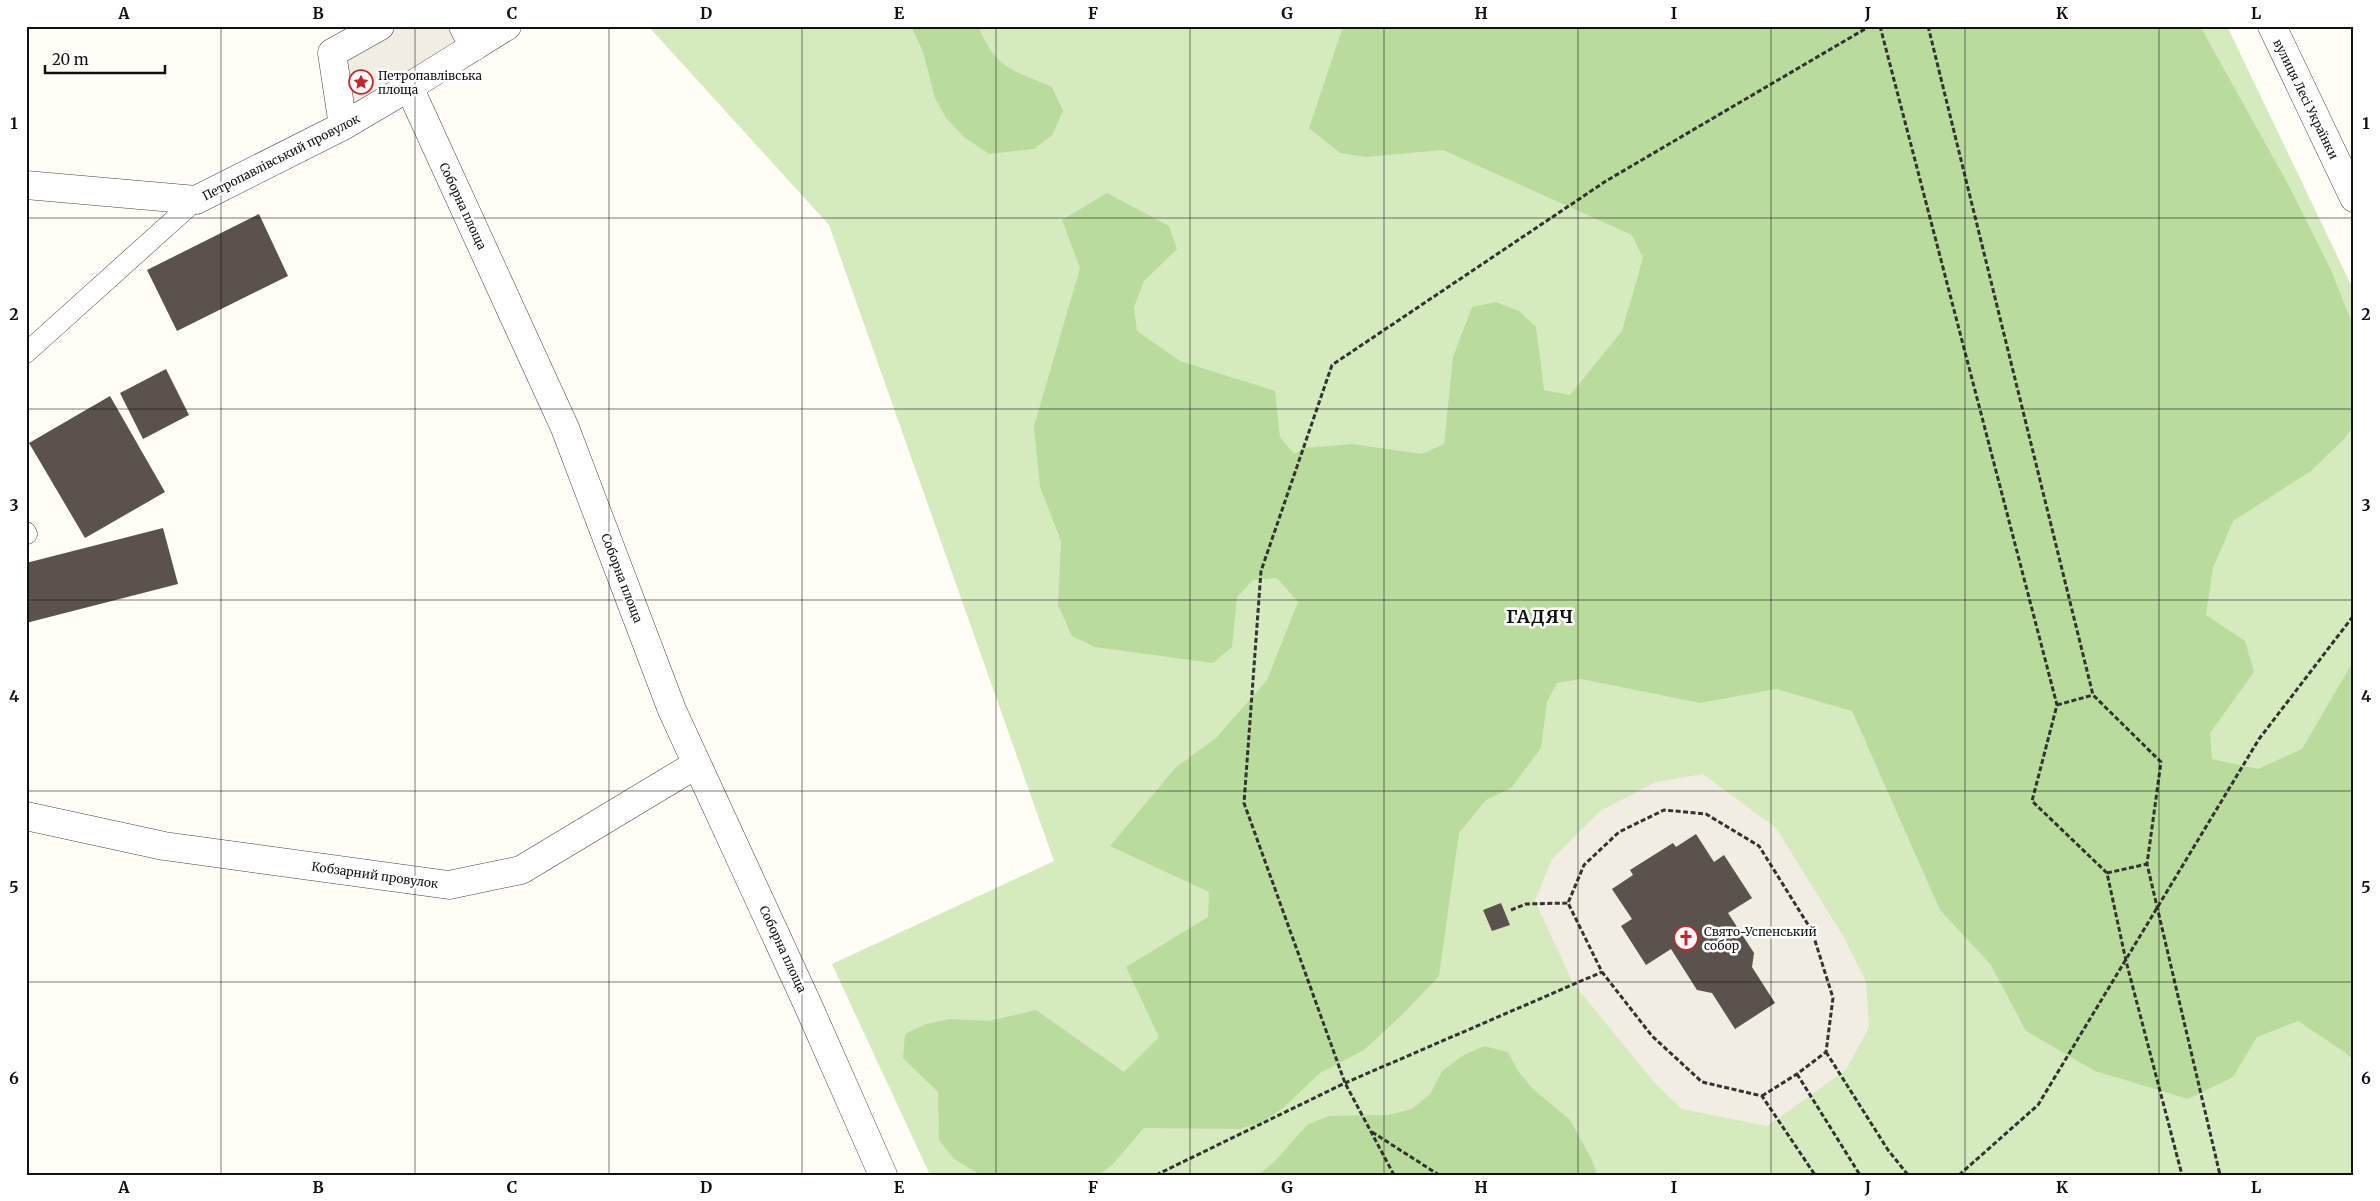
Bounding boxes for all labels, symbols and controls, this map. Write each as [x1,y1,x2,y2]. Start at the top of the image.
text: A [117,3,130,23]
text: B [312,3,324,23]
text: C [507,3,517,23]
text: D [700,3,712,23]
text: E [894,3,905,23]
text: F [1088,3,1098,23]
text: G [1281,3,1293,23]
text: H [1474,3,1488,23]
text: I [1671,3,1677,23]
text: J [1864,3,1871,23]
text: K [2056,3,2068,23]
text: L [2251,3,2261,23]
street label: вулиця Лесі Українки [2270,37,2342,161]
scale bar [45,42,165,74]
text: 20 m [52,50,89,69]
place label: Петропавлівська площа [378,68,482,97]
place icon: Петропавлівська площа [348,69,374,95]
street label: Петропавлівський провулок [200,110,363,203]
text: 1 [10,113,18,133]
text: 1 [2362,113,2370,133]
street label: Соборна площа [436,160,490,252]
text: 2 [9,304,19,324]
text: 2 [2361,304,2371,324]
text: 3 [9,495,19,515]
text: 3 [2361,495,2371,515]
street label: Соборна площа [598,531,646,625]
district label: ГАДЯЧ [1506,605,1574,628]
text: 4 [9,686,19,706]
text: 4 [2361,686,2371,706]
street label: Кобзарний провулок [311,859,440,891]
text: 5 [9,877,19,897]
text: 5 [2361,877,2371,897]
street label: Соборна площа [756,903,810,995]
place label: Свято-Успенський собор [1704,924,1817,953]
church icon: Свято-Успенський собор [1673,925,1699,951]
text: 6 [9,1068,19,1088]
text: 6 [2361,1068,2371,1088]
text: A [117,1177,130,1197]
text: B [312,1177,324,1197]
text: C [507,1177,517,1197]
text: D [700,1177,712,1197]
text: E [894,1177,905,1197]
text: F [1088,1177,1098,1197]
text: G [1281,1177,1293,1197]
text: H [1474,1177,1488,1197]
text: I [1671,1177,1677,1197]
text: J [1864,1177,1871,1197]
text: K [2056,1177,2068,1197]
text: L [2251,1177,2261,1197]

